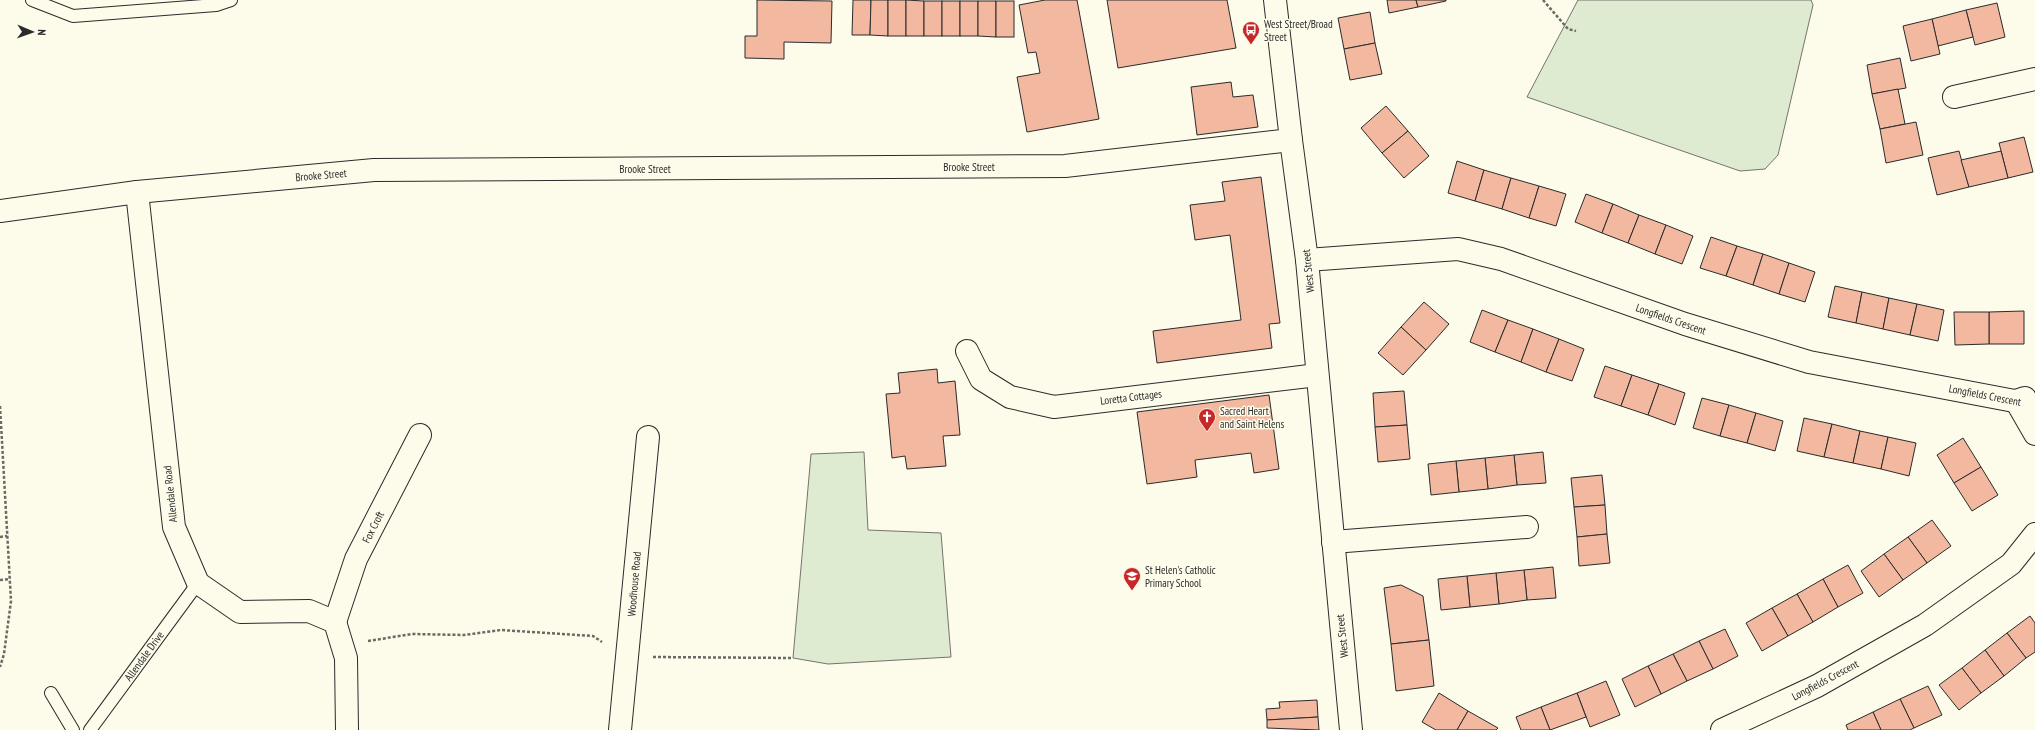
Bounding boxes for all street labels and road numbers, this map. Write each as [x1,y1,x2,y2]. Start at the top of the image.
street label: Brooke Street [943,160,995,174]
street label: Brooke Street [619,162,671,176]
street label: Brooke Street [295,166,347,184]
street label: West Street [1299,249,1317,293]
street label: Longfields Crescent [1634,300,1708,338]
street label: Longfields Crescent [1948,381,2022,409]
street label: Loretta Cottages [1099,386,1163,408]
street label: Allendale Road [160,465,180,523]
street label: Fox Croft [359,509,387,545]
street label: Woodhouse Road [624,551,644,617]
street label: West Street [1333,614,1351,658]
street label: Allendale Drive [121,628,167,684]
street label: Longfields Crescent [1789,657,1861,703]

